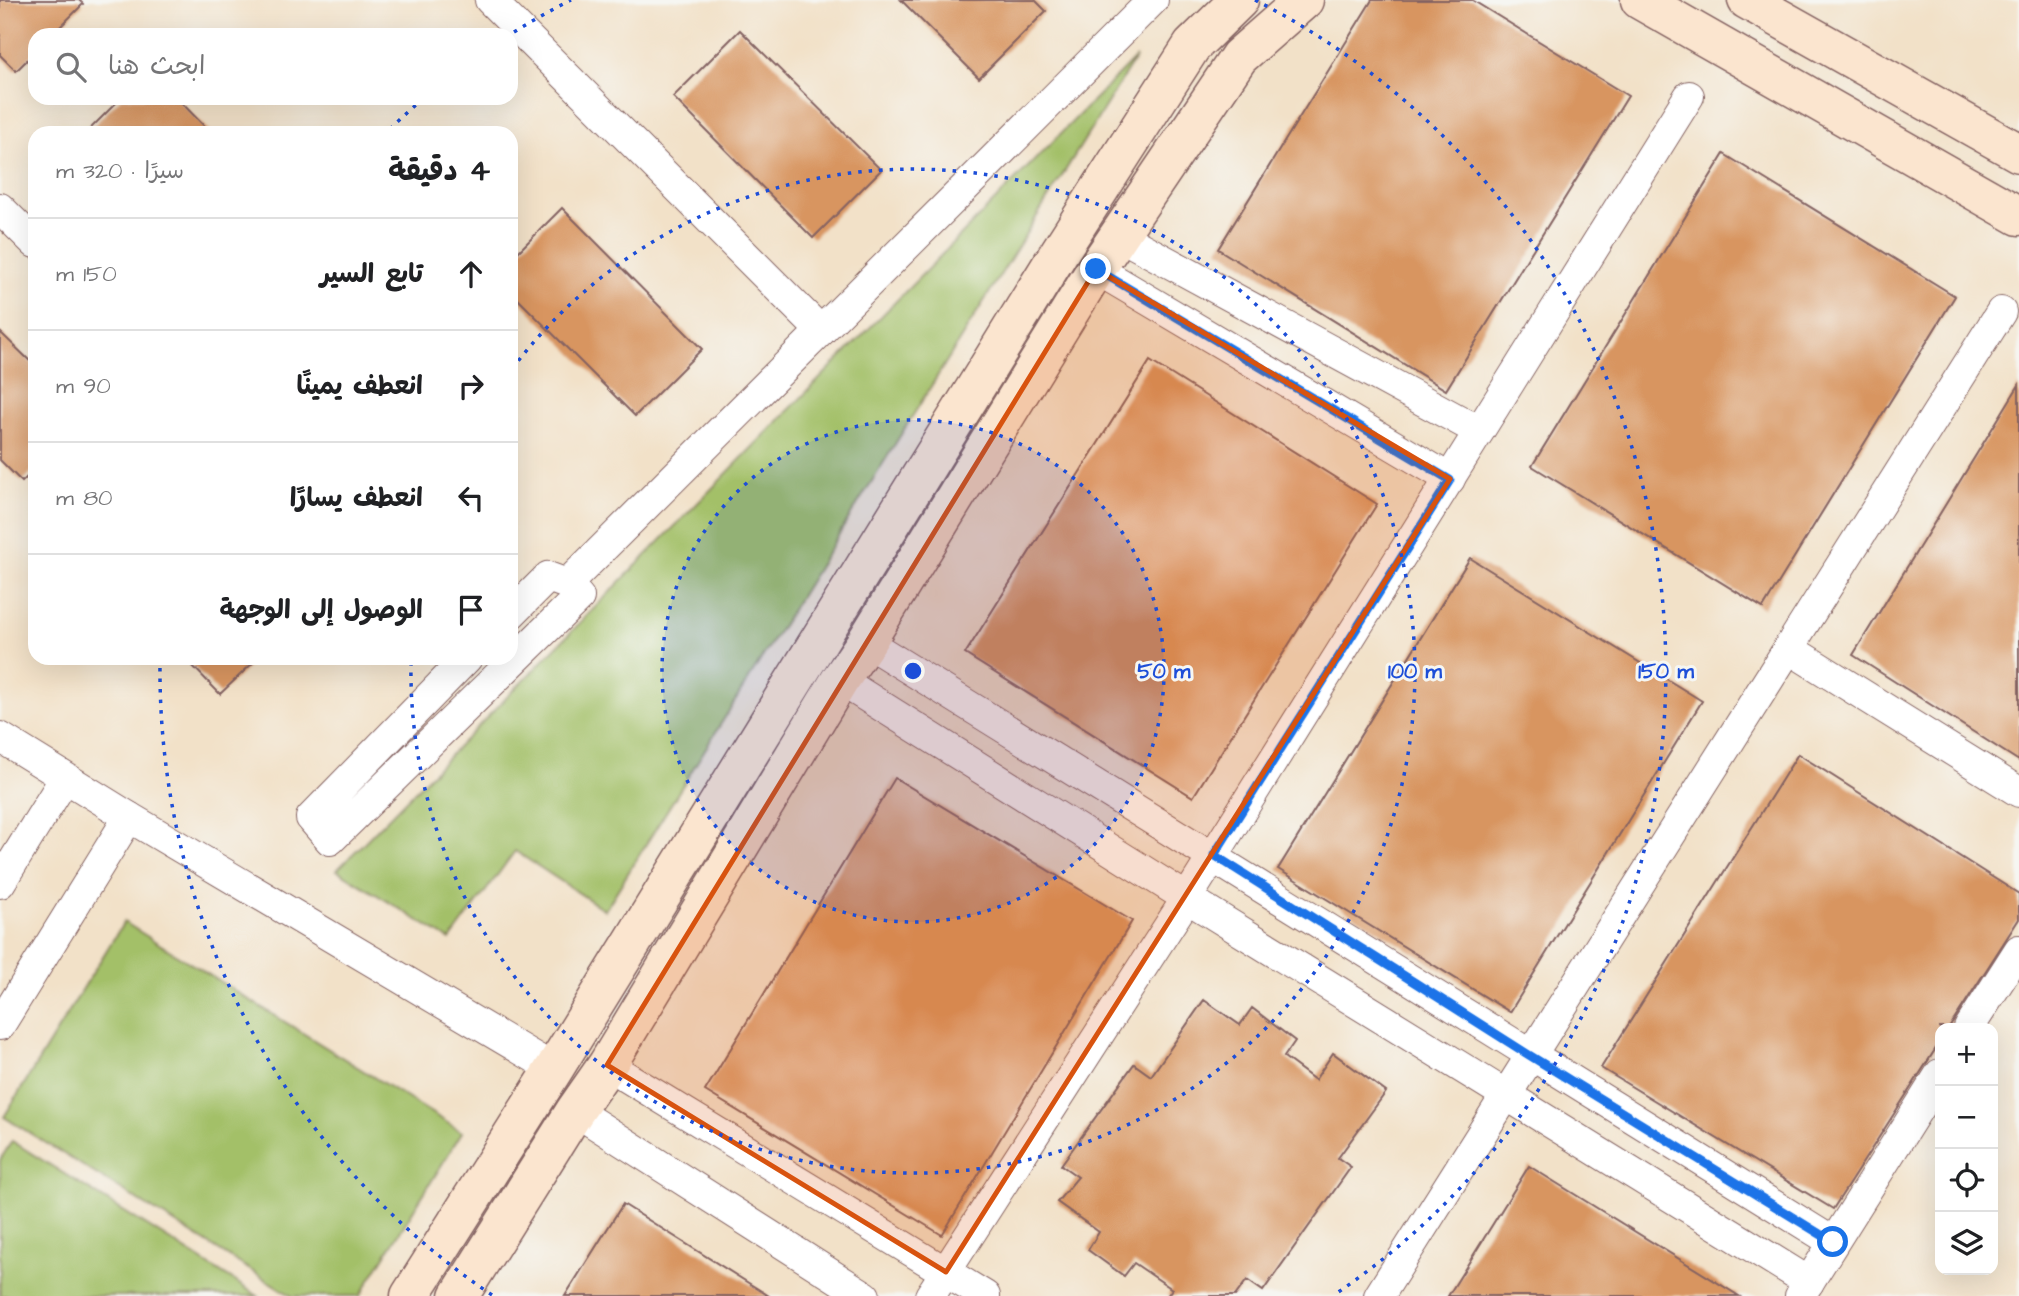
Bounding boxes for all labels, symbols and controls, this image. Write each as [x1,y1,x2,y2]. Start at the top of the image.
search box [28,28,518,105]
icon: search [52,48,90,86]
text: ابحث هنا [108,48,205,84]
text: 4 دقيقة [388,150,490,192]
text: سيرًا · 320 m [56,155,184,187]
route end [1080,253,1111,284]
icon: ahead [452,255,490,293]
text: تابع السير [320,256,423,292]
text: 150 m [56,258,117,290]
icon: right [452,367,490,405]
text: انعطف يمينًا [296,368,423,404]
text: 90 m [56,370,111,402]
icon: left [452,479,490,517]
text: انعطف يسارًا [290,480,423,516]
text: 80 m [56,482,113,514]
icon: arrive [452,591,490,629]
text: الوصول إلى الوجهة [219,592,423,628]
text: 50 m [1138,657,1191,686]
text: 100 m [1388,657,1443,686]
text: 150 m [1638,657,1694,686]
centre of rings [901,659,925,683]
map controls [1935,1023,1998,1275]
button: + [1935,1023,1998,1086]
button: − [1935,1086,1998,1149]
button: locate [1935,1149,1998,1212]
button: layers [1935,1212,1998,1275]
route start [1817,1226,1848,1257]

